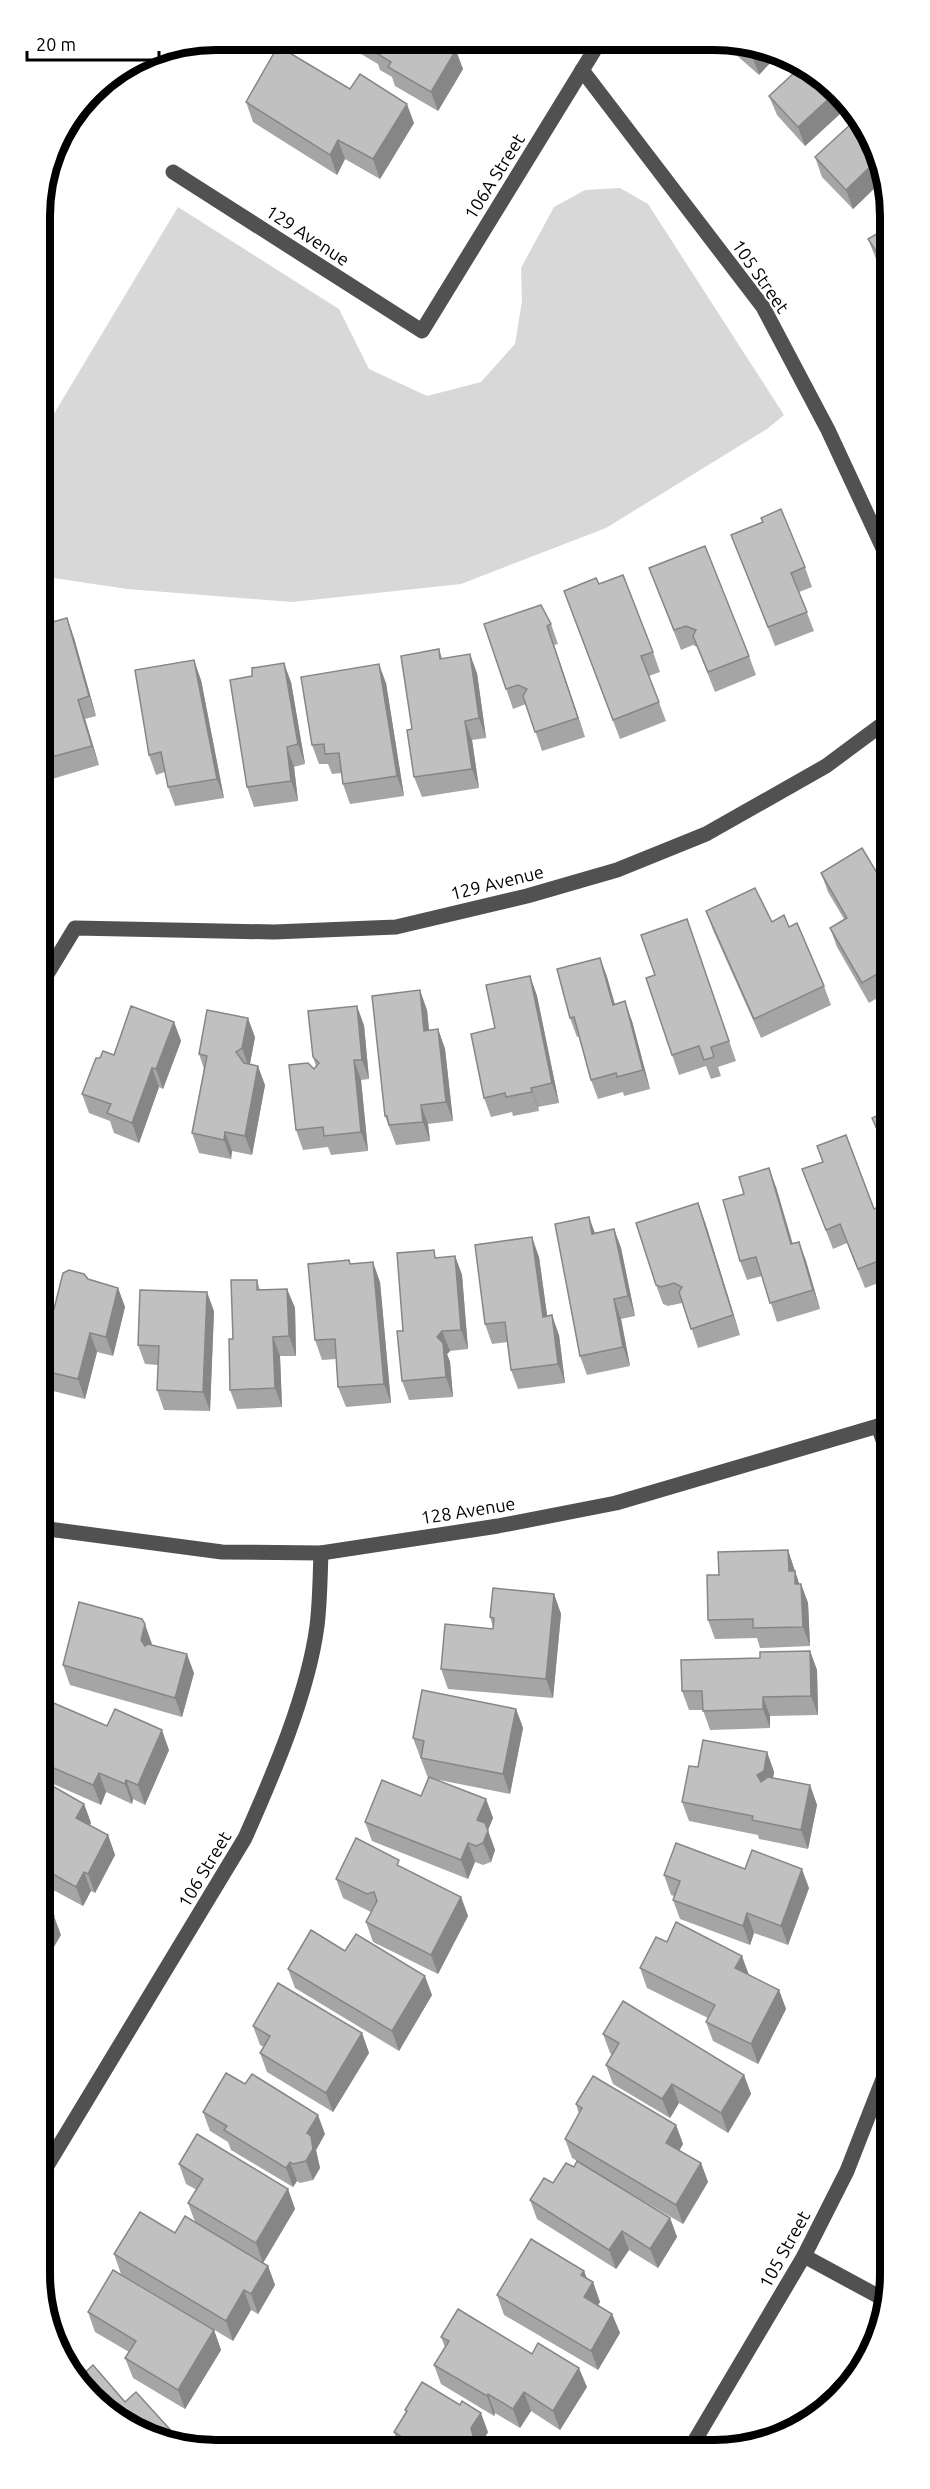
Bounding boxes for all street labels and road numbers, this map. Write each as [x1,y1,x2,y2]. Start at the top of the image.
street label: 106A Street [460,130,528,222]
street label: 129 Avenue [263,201,353,269]
street label: 105 Street [728,236,794,316]
street label: 129 Avenue [448,861,546,903]
street label: 128 Avenue [419,1493,517,1527]
street label: 106 Street [174,1827,234,1911]
street label: 105 Street [755,2207,813,2291]

